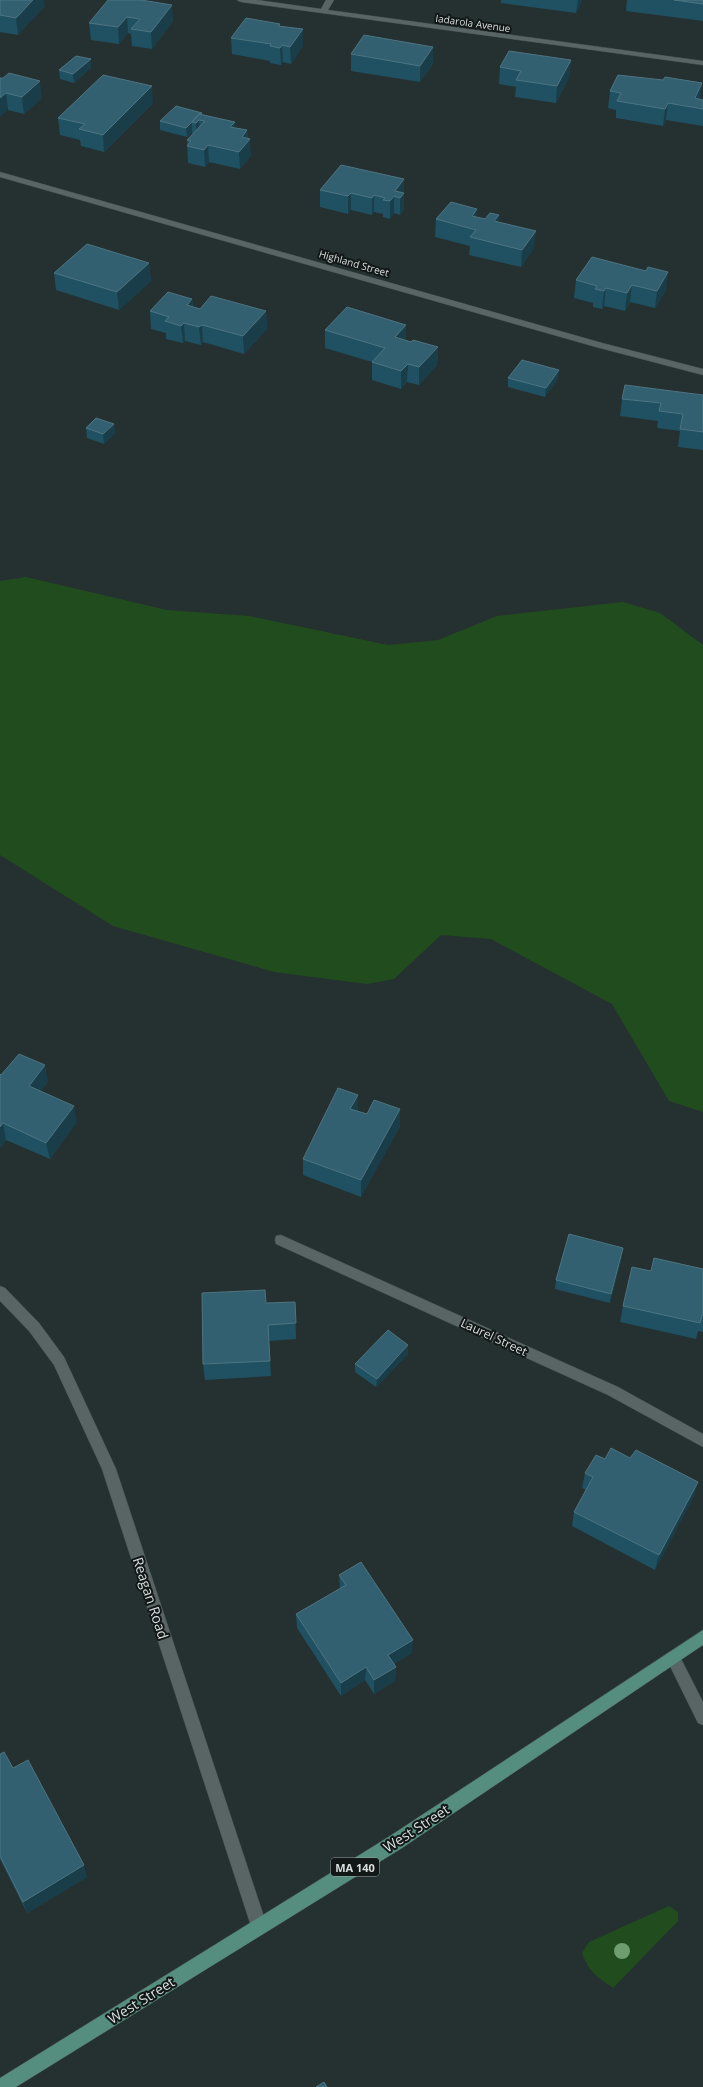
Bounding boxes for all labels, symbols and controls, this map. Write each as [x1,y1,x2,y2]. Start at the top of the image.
street label: Iadarola Avenue [435,11,512,35]
street label: Highland Street [317,246,391,280]
street label: Laurel Street [458,1314,530,1360]
street label: Reagan Road [129,1555,173,1641]
street label: West Street [379,1800,453,1856]
road number: MA 140 [331,1858,379,1876]
street label: West Street [104,1972,178,2028]

